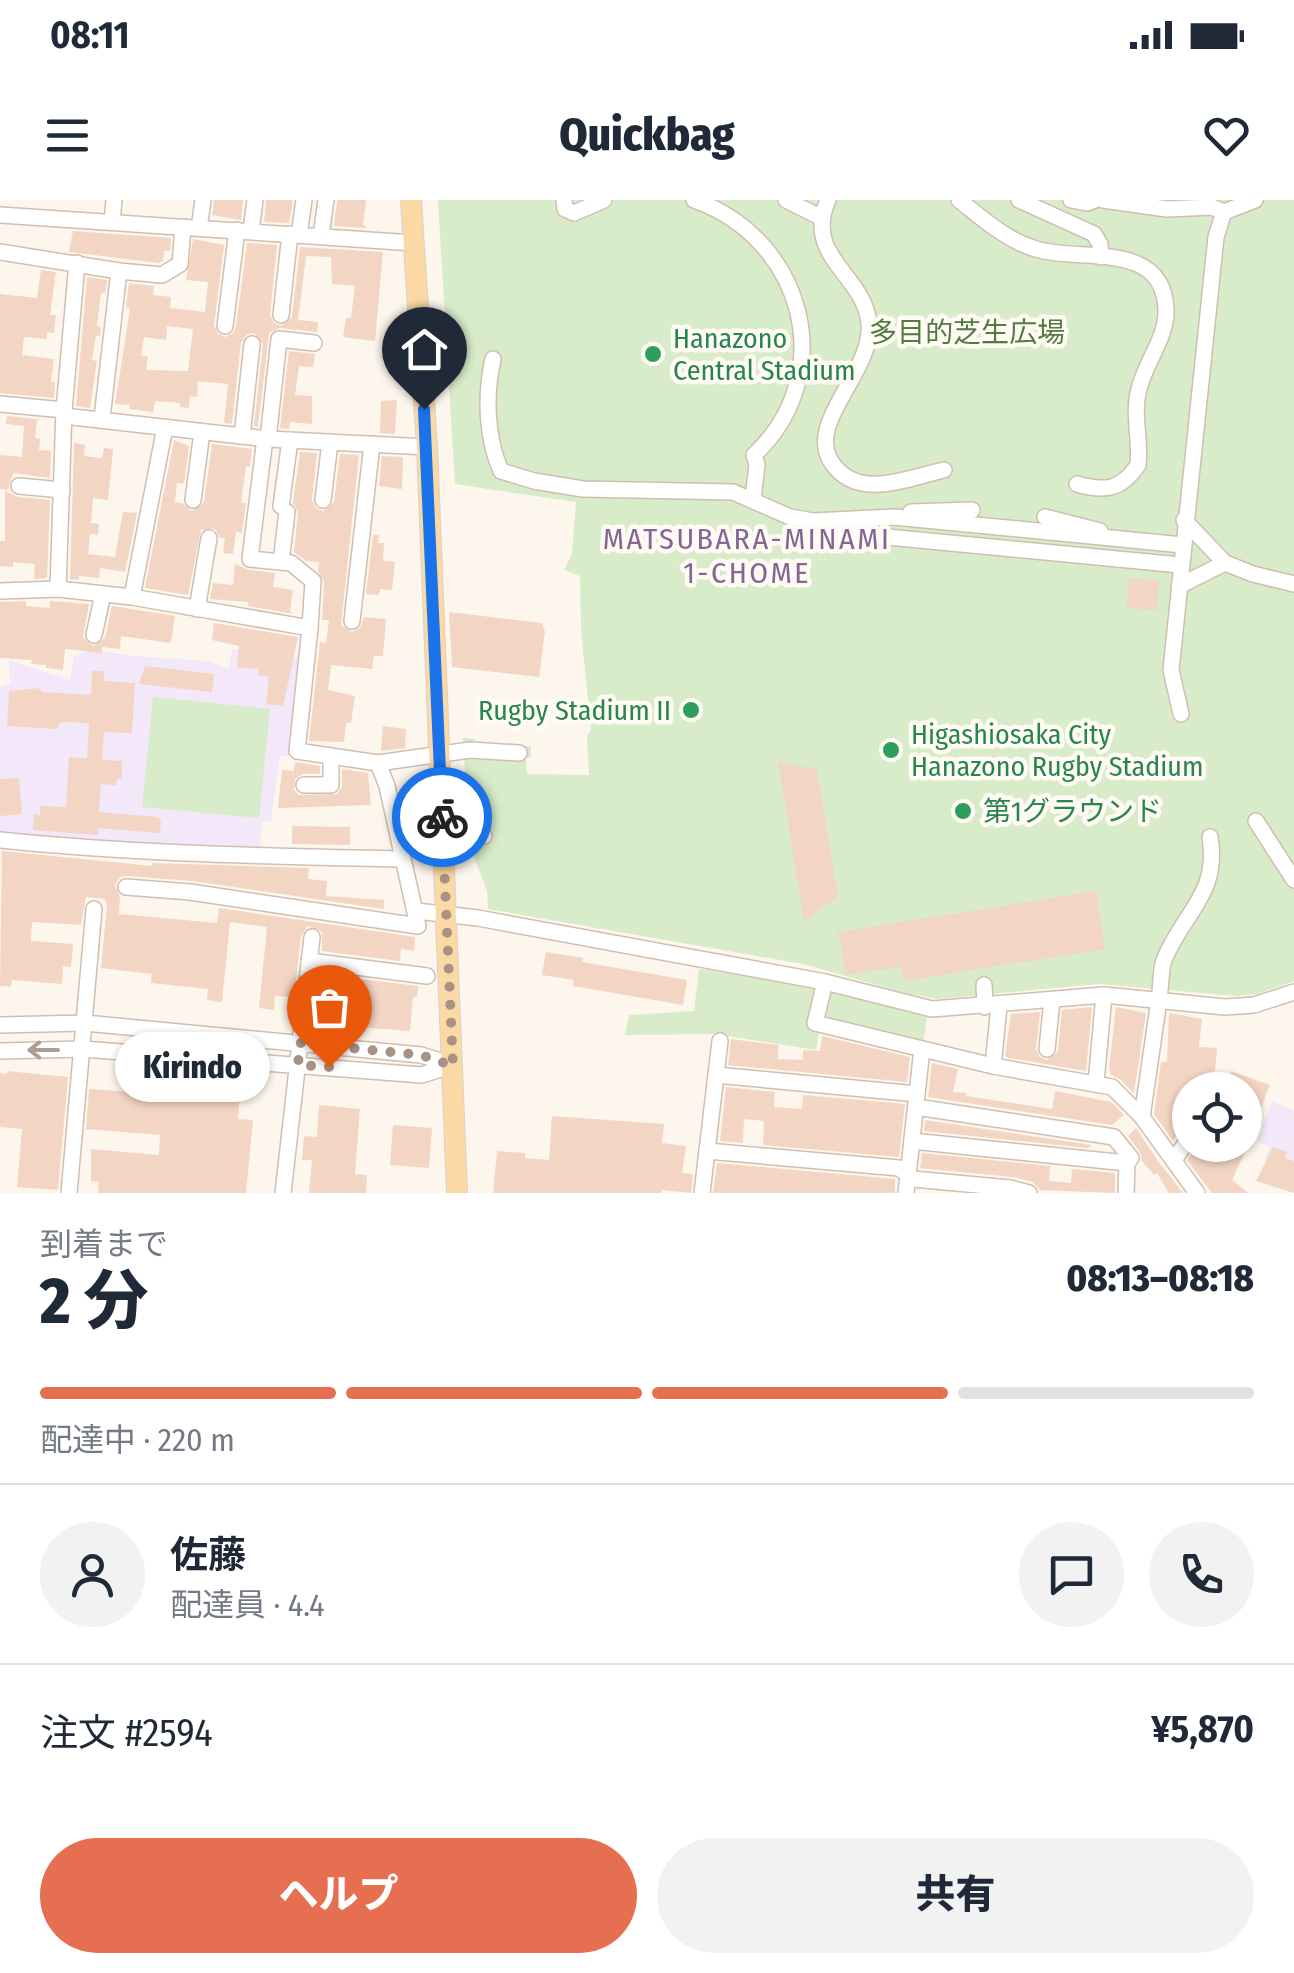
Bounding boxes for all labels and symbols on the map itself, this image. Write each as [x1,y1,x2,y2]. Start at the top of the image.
pin [382,307,467,410]
park label: 多目的芝生広場 [869,316,1065,349]
place label: Hanazono Central Stadium [673,322,856,387]
marker: Hanazono Central Stadium [642,343,664,365]
district label: MATSUBARA-MINAMI 1-CHOME [603,521,891,591]
place label: Rugby Stadium II [478,694,671,727]
marker: Rugby Stadium II [680,699,702,721]
place label: Higashiosaka City Hanazono Rugby Stadium [911,718,1204,783]
marker: Higashiosaka City Hanazono Rugby Stadium [880,739,902,761]
courier [392,767,492,867]
place label: 第1グラウンド [983,795,1162,828]
marker: 第1グラウンド [952,800,974,822]
pin [287,965,372,1068]
callout: Kirindo [114,1032,269,1102]
one-way arrow [27,1040,59,1059]

